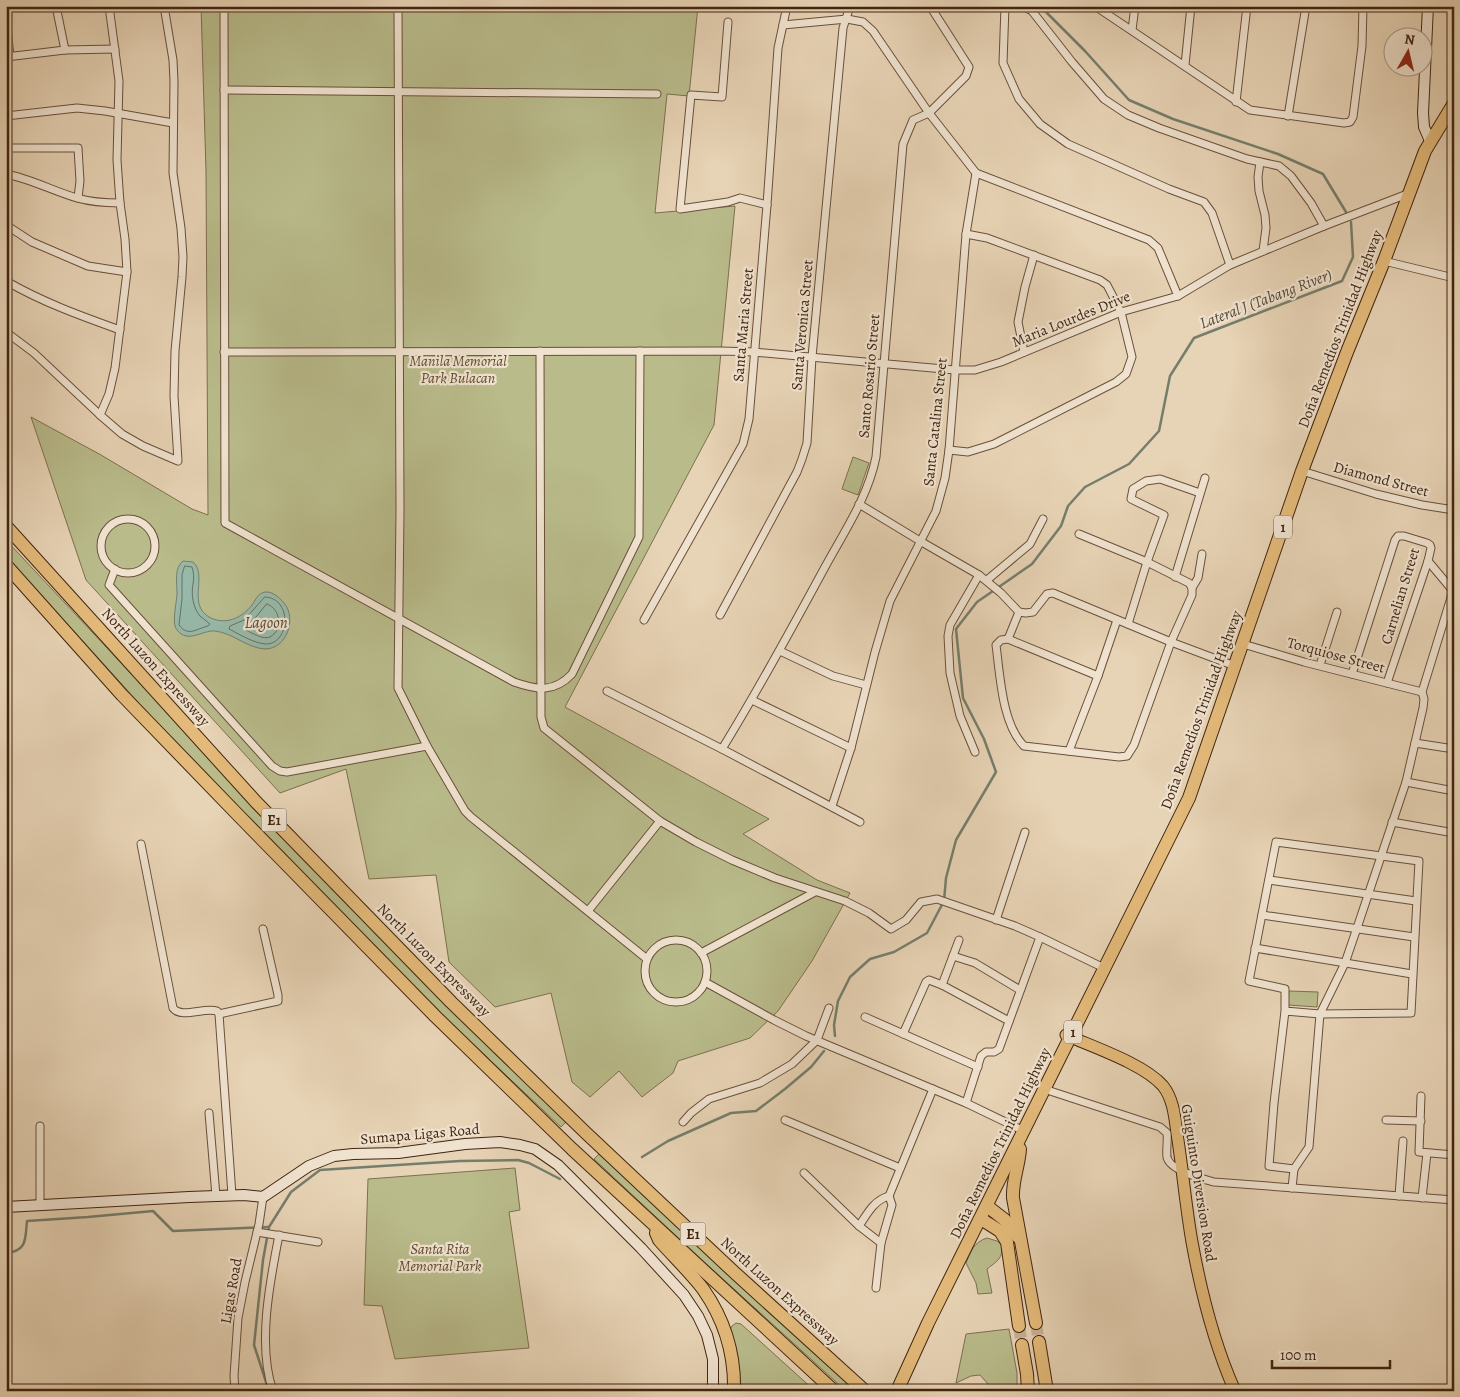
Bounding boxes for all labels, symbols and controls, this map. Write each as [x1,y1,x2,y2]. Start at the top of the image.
north arrow [1382,28,1432,78]
text: N [1403,30,1416,50]
street label: Doña Remedios Trinidad Highway [1293,227,1387,431]
street label: Santa Veronica Street [786,259,818,391]
water label: Lateral J (Tabang River) [1197,264,1335,334]
street label: Santa Maria Street [728,267,758,383]
street label: Maria Lourdes Drive [1009,286,1133,352]
street label: Santo Rosario Street [854,313,884,439]
park label: Manila Memorial Park Bulacan [409,351,507,388]
street label: Santa Catalina Street [918,357,952,487]
street label: Diamond Street [1331,457,1431,501]
road number: 1 [1274,516,1292,538]
street label: Carnelian Street [1376,545,1424,647]
street label: North Luzon Expressway [97,603,215,731]
street label: Doña Remedios Trinidad Highway [1156,607,1246,812]
water label: Lagoon [244,612,288,634]
street label: Torquiose Street [1285,632,1387,678]
road number: E1 [262,808,286,832]
street label: North Luzon Expressway [373,899,495,1021]
road number: 1 [1064,1020,1082,1044]
street label: Doña Remedios Trinidad Highway [945,1044,1055,1242]
street label: Guiguinto Diversion Road [1177,1103,1221,1264]
street label: Sumapa Ligas Road [359,1119,481,1149]
road number: E1 [680,1222,706,1246]
street label: North Luzon Expressway [716,1232,844,1350]
park label: Santa Rita Memorial Park [399,1239,482,1276]
street label: Ligas Road [215,1256,247,1325]
scale bar [1272,1337,1390,1369]
text: 100 m [1280,1345,1317,1365]

